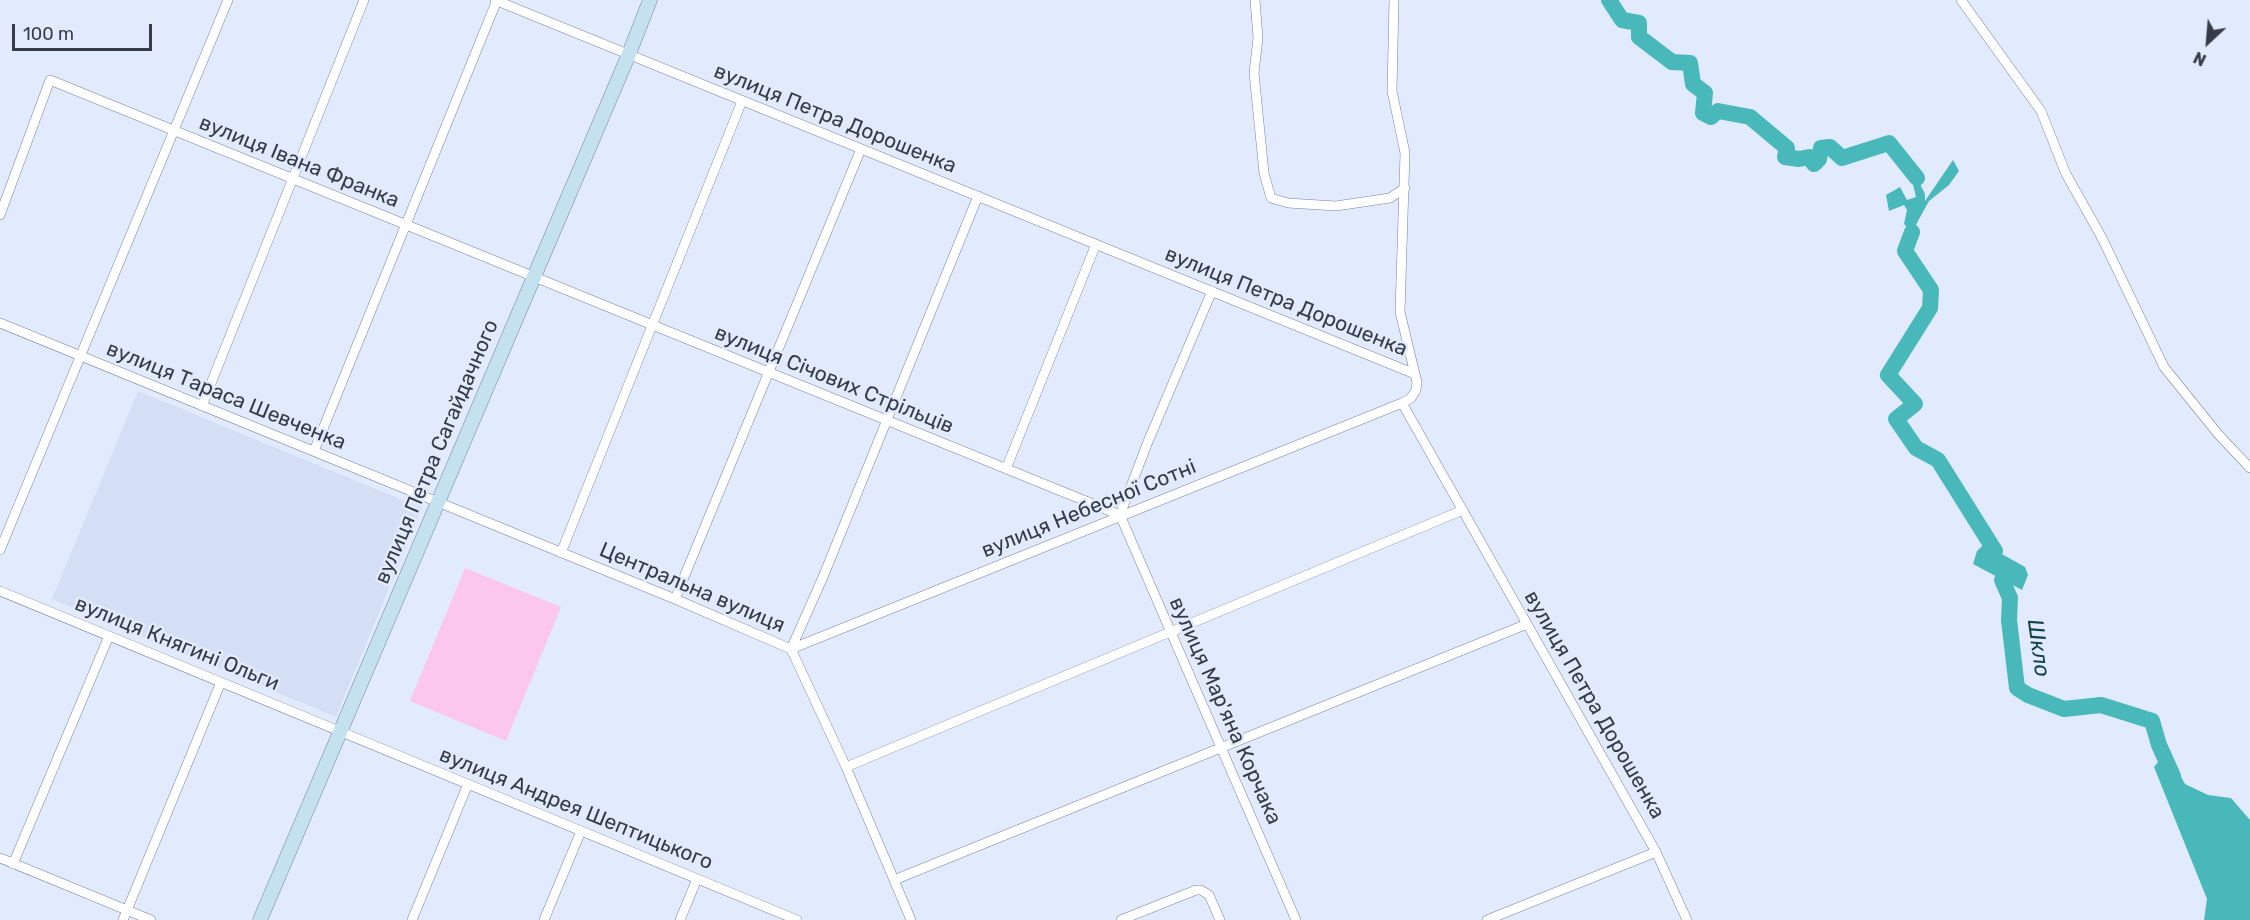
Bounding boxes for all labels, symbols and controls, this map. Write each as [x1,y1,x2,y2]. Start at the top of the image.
scale bar [15,12,154,50]
north arrow [2178,12,2238,72]
text: 100 m [23,23,74,45]
text: N [2191,48,2209,70]
street label: вулиця Петра Дорошенка [710,59,960,179]
street label: вулиця Івана Франка [195,110,403,214]
street label: вулиця Петра Дорошенка [1161,242,1411,362]
street label: вулиця Петра Сагайдачного [370,316,504,588]
street label: вулиця Січових Стрільців [711,320,957,440]
street label: вулиця Тараса Шевченка [103,336,349,456]
street label: вулиця Небесної Сотні [978,454,1200,564]
street label: Центральна вулиця [595,538,789,638]
street label: вулиця Петра Дорошенка [1518,586,1670,824]
street label: вулиця Княгині Ольги [71,591,283,697]
street label: вулиця Мар'яна Корчака [1163,593,1287,829]
water label: Шкло [2021,617,2055,679]
street label: вулиця Андрея Шептицького [436,743,716,875]

